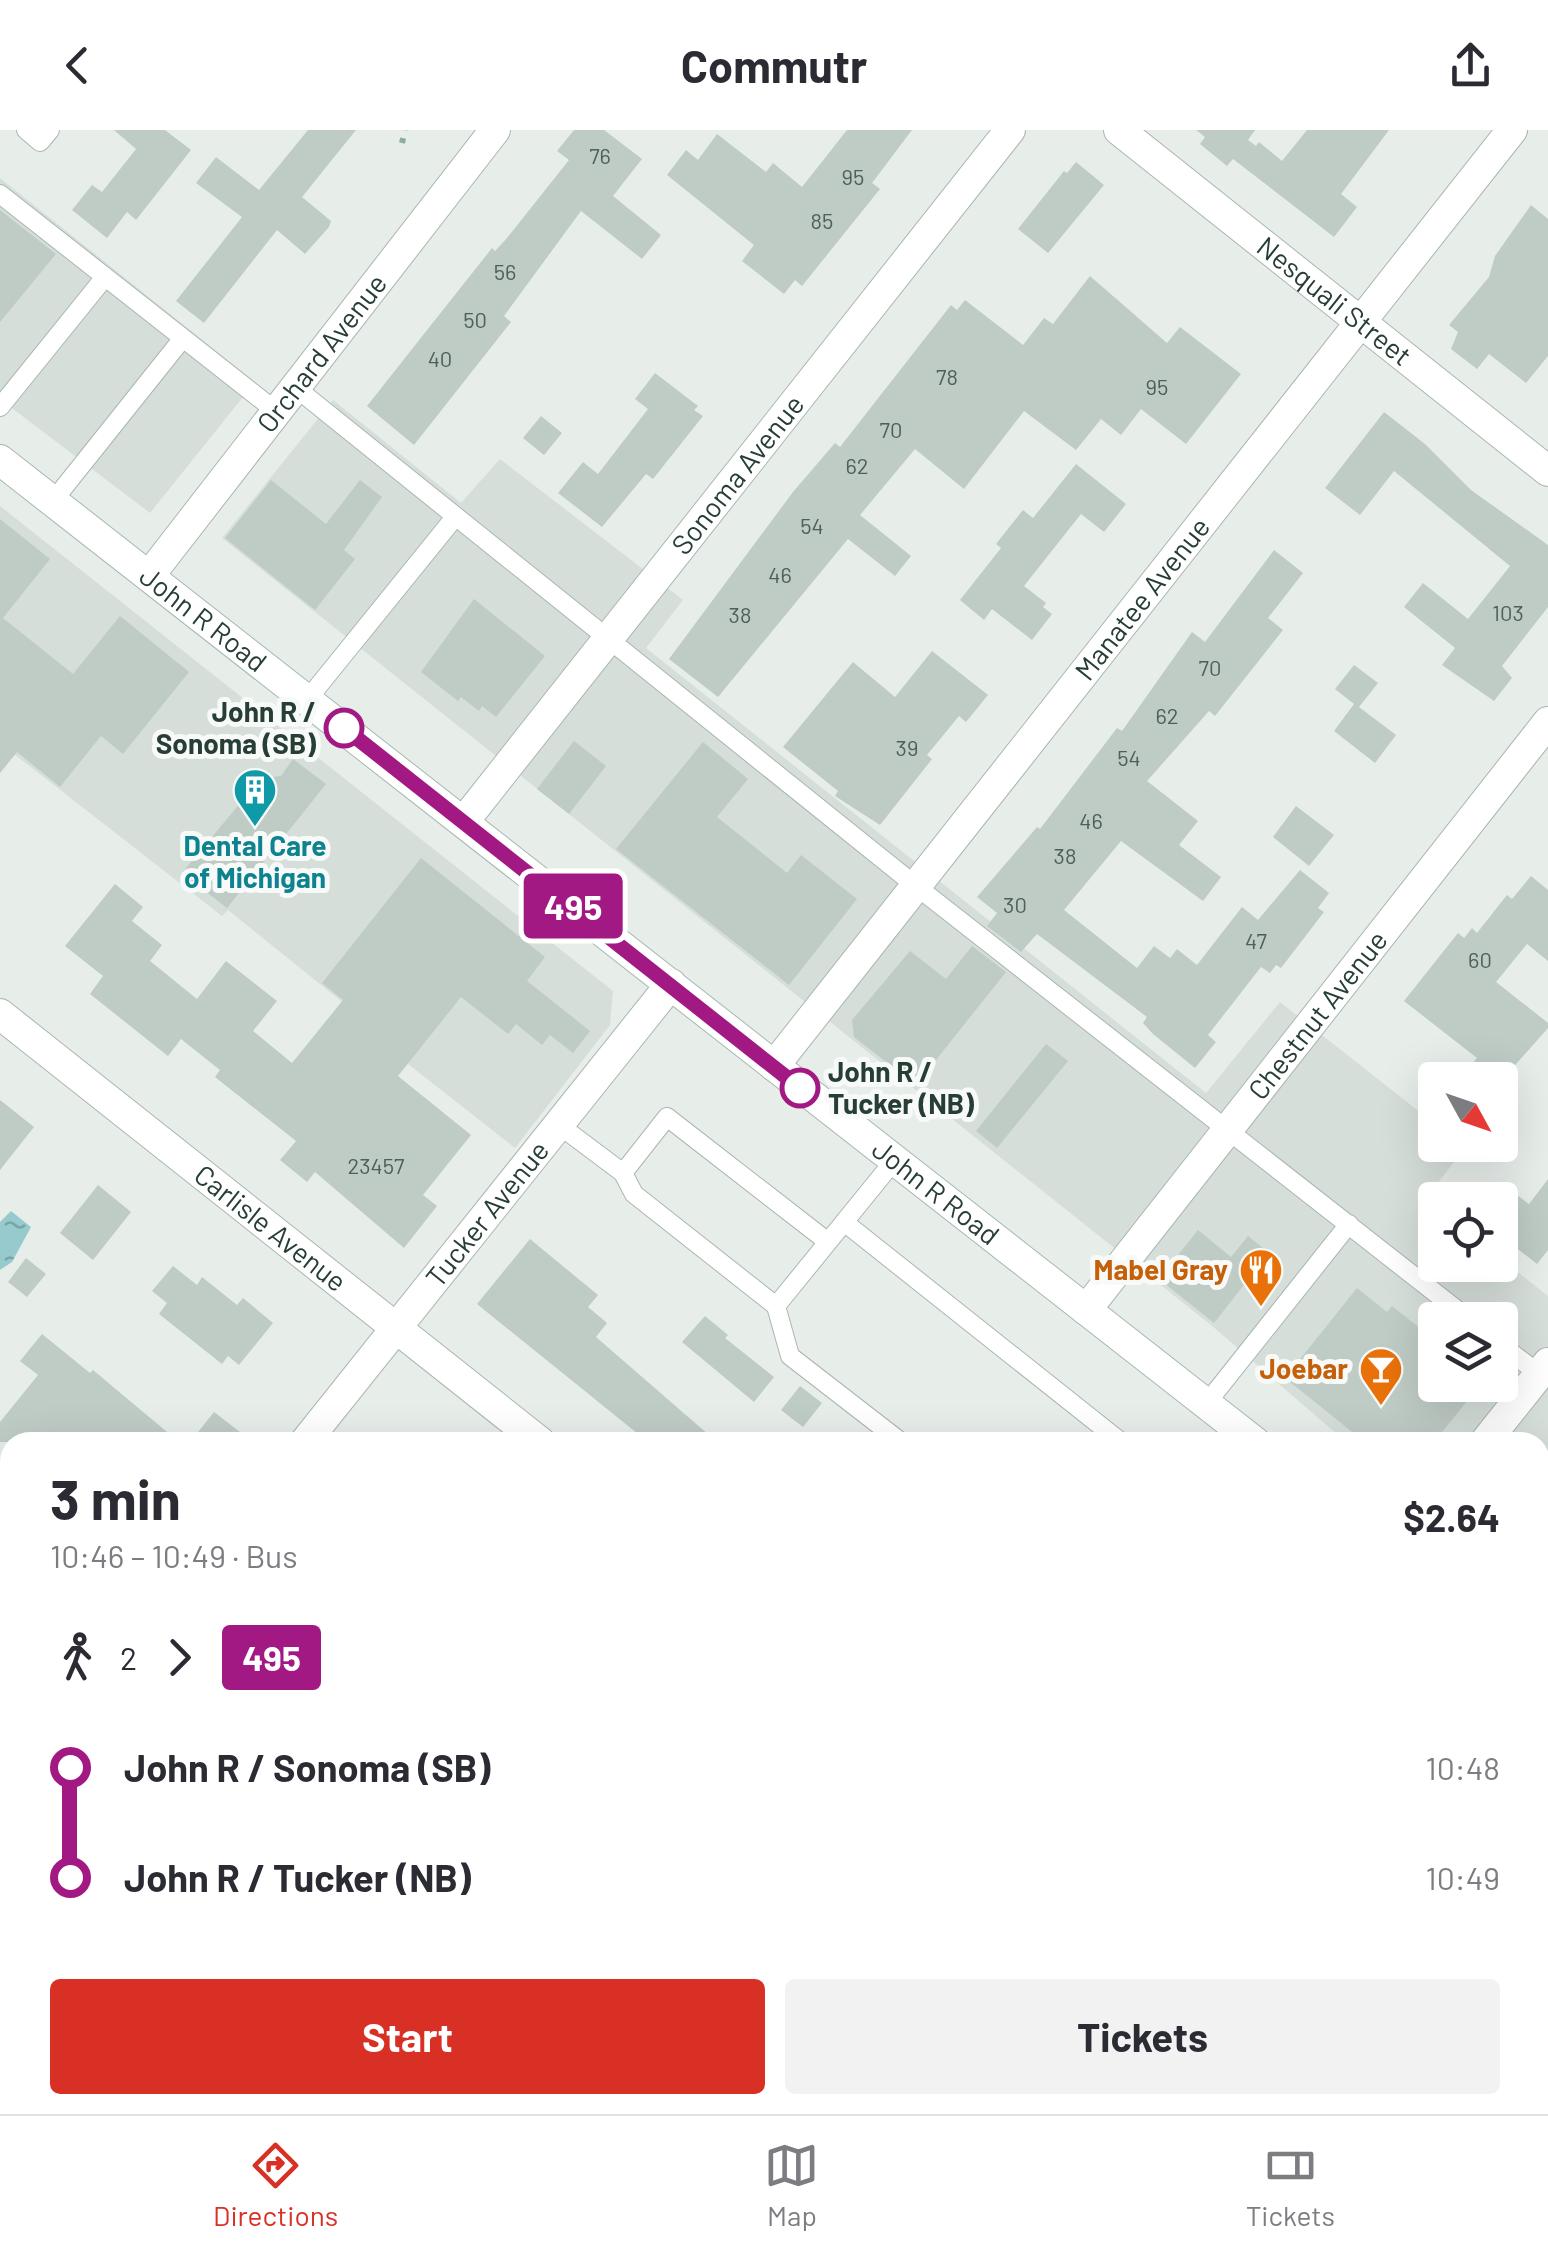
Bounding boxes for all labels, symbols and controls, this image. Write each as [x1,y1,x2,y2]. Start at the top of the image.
icon: back [50,38,105,93]
text: Commutr [681,38,867,92]
icon: share [1443,38,1498,93]
house number: 76 [589,142,611,168]
house number: 95 [842,163,864,189]
house number: 85 [811,207,833,233]
street label: Nesquali Street [1251,229,1419,372]
house number: 56 [494,258,516,284]
street label: Orchard Avenue [249,267,393,439]
house number: 50 [463,306,487,332]
house number: 40 [428,345,452,371]
house number: 78 [936,363,958,389]
house number: 95 [1146,373,1168,399]
street label: Sonoma Avenue [664,387,810,561]
house number: 70 [880,416,902,442]
house number: 62 [845,452,869,478]
street label: Manatee Avenue [1067,510,1216,686]
house number: 54 [800,512,824,538]
street label: John R Road [134,558,274,678]
house number: 46 [768,561,792,587]
house number: 103 [1492,599,1524,625]
house number: 38 [729,601,751,627]
house number: 70 [1199,654,1221,680]
place label: John R / Sonoma (SB) [156,694,316,760]
house number: 62 [1155,702,1179,728]
marker: John R / Sonoma (SB) [325,709,363,747]
house number: 39 [896,734,918,760]
house number: 54 [1117,744,1141,770]
building icon: Dental Care of Michigan [232,767,278,828]
house number: 46 [1079,807,1103,833]
place label: Dental Care of Michigan [183,828,327,894]
house number: 38 [1054,842,1076,868]
line badge: 495 [516,874,630,938]
text: 495 [544,885,602,927]
house number: 30 [1003,891,1027,917]
street label: Chestnut Avenue [1240,923,1394,1106]
house number: 47 [1245,927,1267,953]
house number: 60 [1468,946,1492,972]
place label: John R / Tucker (NB) [828,1054,974,1120]
north arrow [1418,1062,1518,1162]
map controls [1418,1062,1518,1402]
marker: John R / Tucker (NB) [781,1069,819,1107]
street label: John R Road [866,1131,1007,1252]
street label: Tucker Avenue [418,1133,555,1293]
house number: 23457 [348,1152,404,1178]
street label: Carlisle Avenue [188,1157,354,1298]
button: locate [1418,1182,1518,1282]
restaurant icon: Mabel Gray [1238,1247,1284,1308]
place label: Mabel Gray [1094,1252,1228,1286]
button: layers [1418,1302,1518,1402]
bar icon: Joebar [1358,1346,1404,1407]
place label: Joebar [1259,1351,1348,1385]
text: 3 min [50,1465,181,1531]
text: $2.64 [1403,1494,1500,1540]
text: 10:46 – 10:49 · Bus [50,1536,298,1574]
icon: walk [50,1630,105,1685]
icon: forward [152,1630,207,1685]
text: 495 [242,1636,301,1678]
text: 2 [120,1638,137,1676]
text: John R / Sonoma (SB) [124,1744,491,1790]
text: 10:48 [1426,1748,1500,1786]
text: John R / Tucker (NB) [124,1854,471,1900]
text: 10:49 [1426,1858,1500,1896]
button: Start [50,1979,765,2094]
button: Tickets [785,1979,1500,2094]
tab: Directions [213,2138,338,2232]
tab: Map [764,2138,819,2232]
tab: Tickets [1246,2138,1335,2232]

